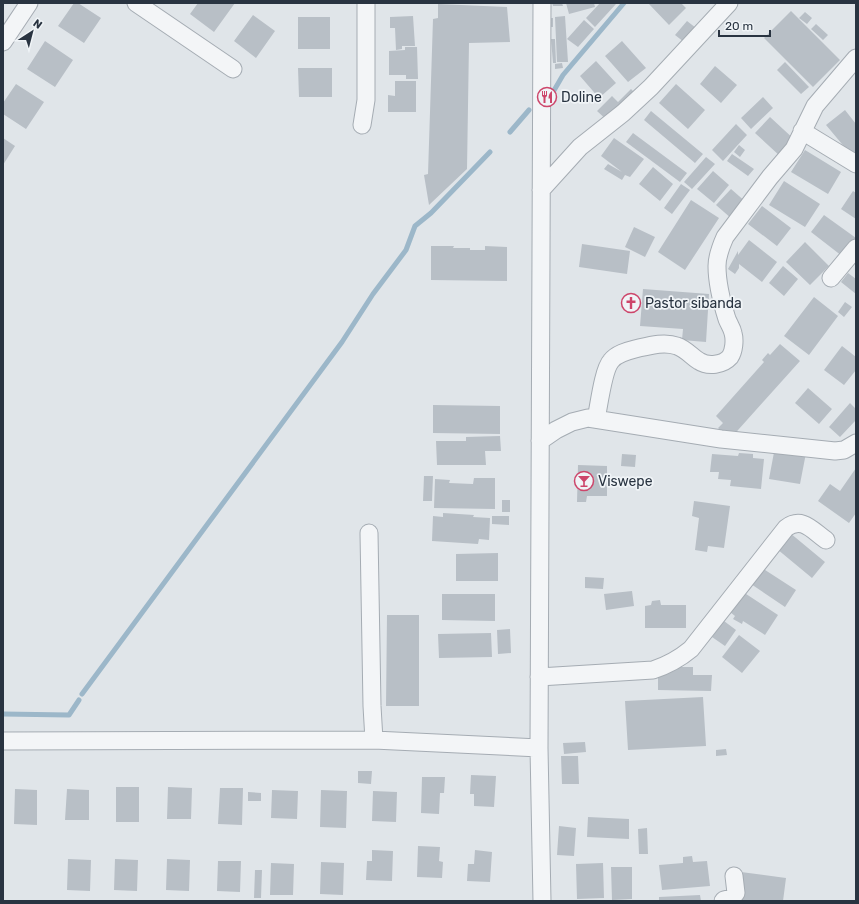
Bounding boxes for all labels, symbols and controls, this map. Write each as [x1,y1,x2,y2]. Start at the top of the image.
north arrow [12,12,52,52]
scale bar [719,12,770,38]
text: N [31,17,45,32]
text: 20 m [725,19,753,33]
restaurant icon: Doline [536,86,558,108]
place label: Doline [561,89,602,106]
church icon: Pastor sibanda [620,292,642,314]
place label: Pastor sibanda [645,295,742,312]
bar icon: Viswepe [573,470,595,492]
place label: Viswepe [598,473,653,490]

